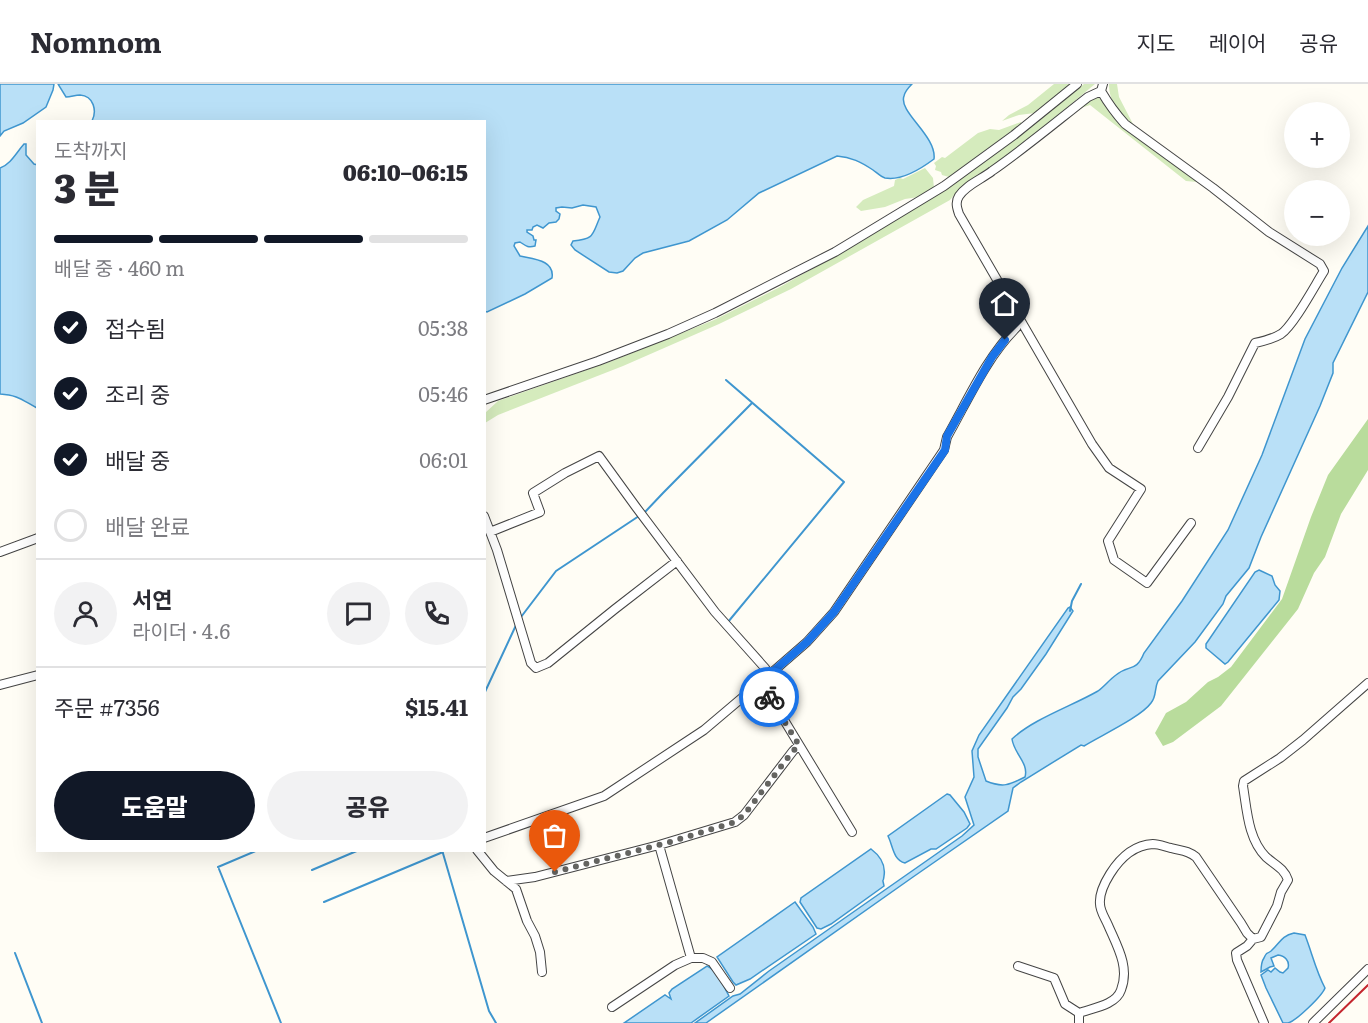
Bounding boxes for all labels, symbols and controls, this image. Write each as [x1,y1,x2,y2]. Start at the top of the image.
text: Nomnom [30,20,162,62]
text: 지도 [1137,26,1175,57]
text: 레이어 [1208,26,1266,57]
text: 공유 [1299,26,1338,57]
map controls [1284,102,1350,246]
button: + [1284,102,1350,168]
text: 도착까지 [54,134,128,164]
text: 06:10–06:15 [343,155,468,188]
text: 3 분 [54,157,120,215]
button: − [1284,180,1350,246]
text: 배달 중 · 460 m [54,252,185,282]
pin [979,278,1030,340]
icon: home [988,287,1021,320]
icon: check [54,311,87,344]
text: 접수됨 [105,311,166,344]
text: 05:38 [418,312,468,342]
icon: check [54,377,87,410]
text: 조리 중 [105,377,170,410]
text: 05:46 [418,378,468,408]
icon: check [54,443,87,476]
text: 배달 중 [105,443,170,476]
text: 06:01 [419,444,468,474]
text: 배달 완료 [105,509,190,542]
button: person [54,582,117,645]
text: 서연 [132,582,172,615]
button: chat [327,582,390,645]
button: phone [405,582,468,645]
text: 라이더 · 4.6 [132,615,230,645]
courier [739,667,799,727]
icon: bike [753,681,786,714]
text: 주문 #7356 [54,690,159,723]
text: $15.41 [405,690,468,723]
button: 도움말 [54,771,255,840]
button: 공유 [267,771,468,840]
pin [529,810,580,872]
icon: bag [538,819,571,852]

